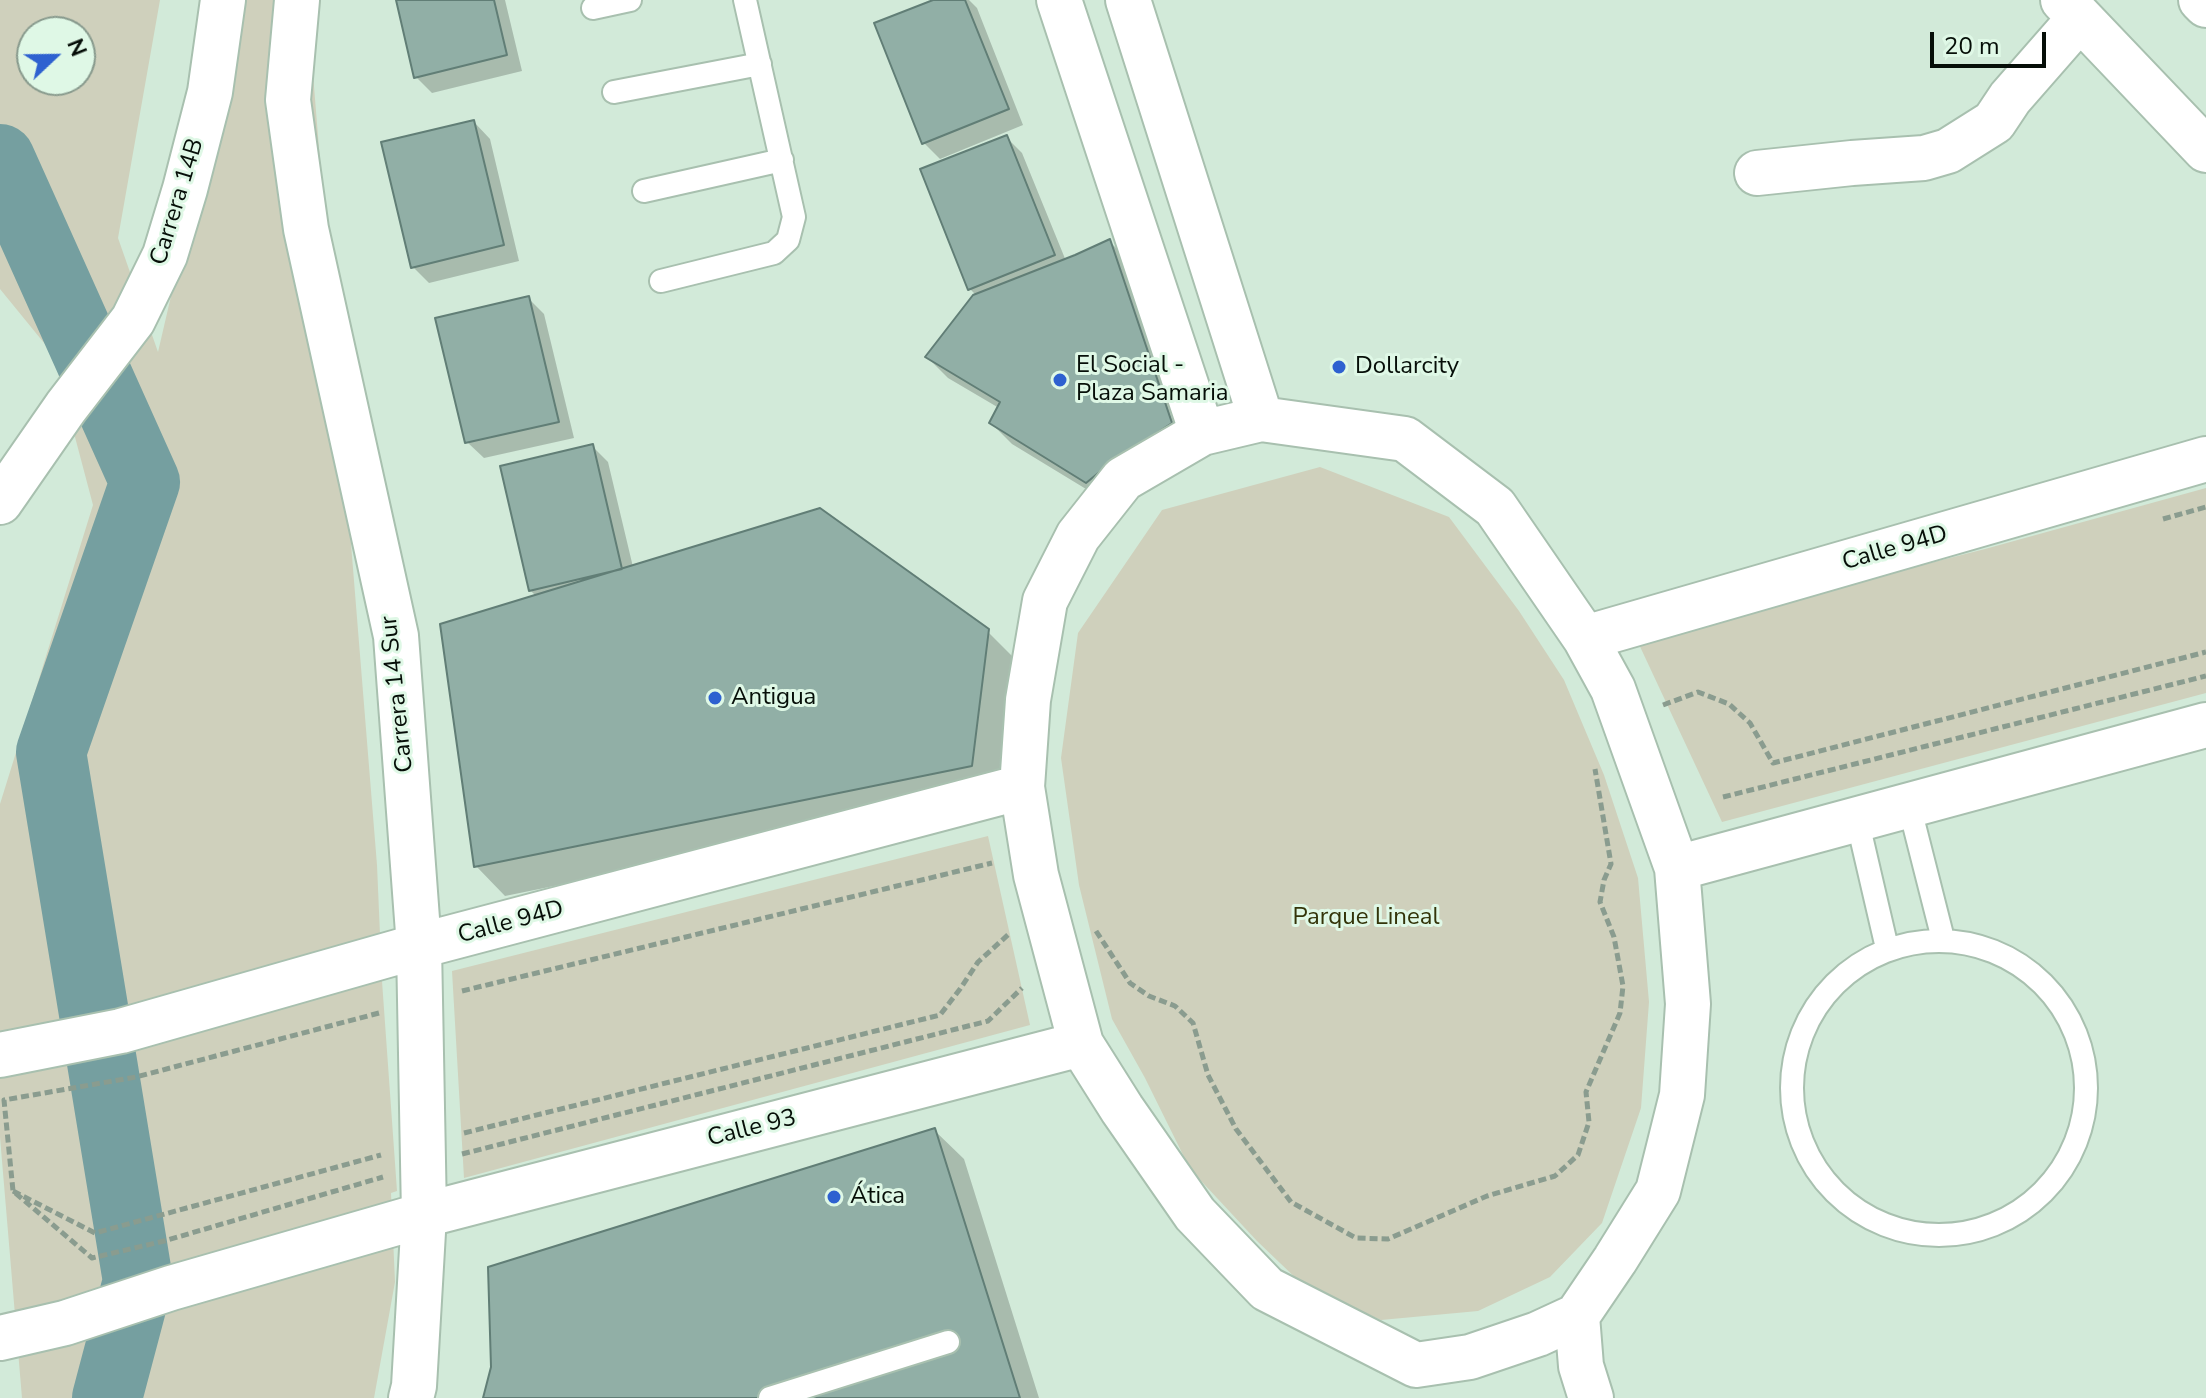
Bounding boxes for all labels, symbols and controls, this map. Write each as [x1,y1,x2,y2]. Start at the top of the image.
north arrow [16,16,96,96]
scale bar [1934,16,2050,66]
text: 20 m [1944,30,2000,62]
text: N [59,35,93,61]
street label: Carrera 14B [145,135,211,269]
place label: El Social - Plaza Samaria [1076,352,1229,408]
place label: Dollarcity [1355,353,1459,381]
marker: Dollarcity [1330,358,1348,376]
marker: El Social - Plaza Samaria [1051,371,1069,389]
street label: Calle 94D [1839,520,1951,578]
street label: Carrera 14 Sur [375,614,421,774]
place label: Antigua [731,684,816,712]
marker: Antigua [706,689,724,707]
street label: Calle 94D [455,895,567,951]
park label: Parque Lineal [1293,904,1439,932]
street label: Calle 93 [705,1104,799,1154]
place label: Ática [850,1183,905,1211]
marker: Ática [825,1188,843,1206]

